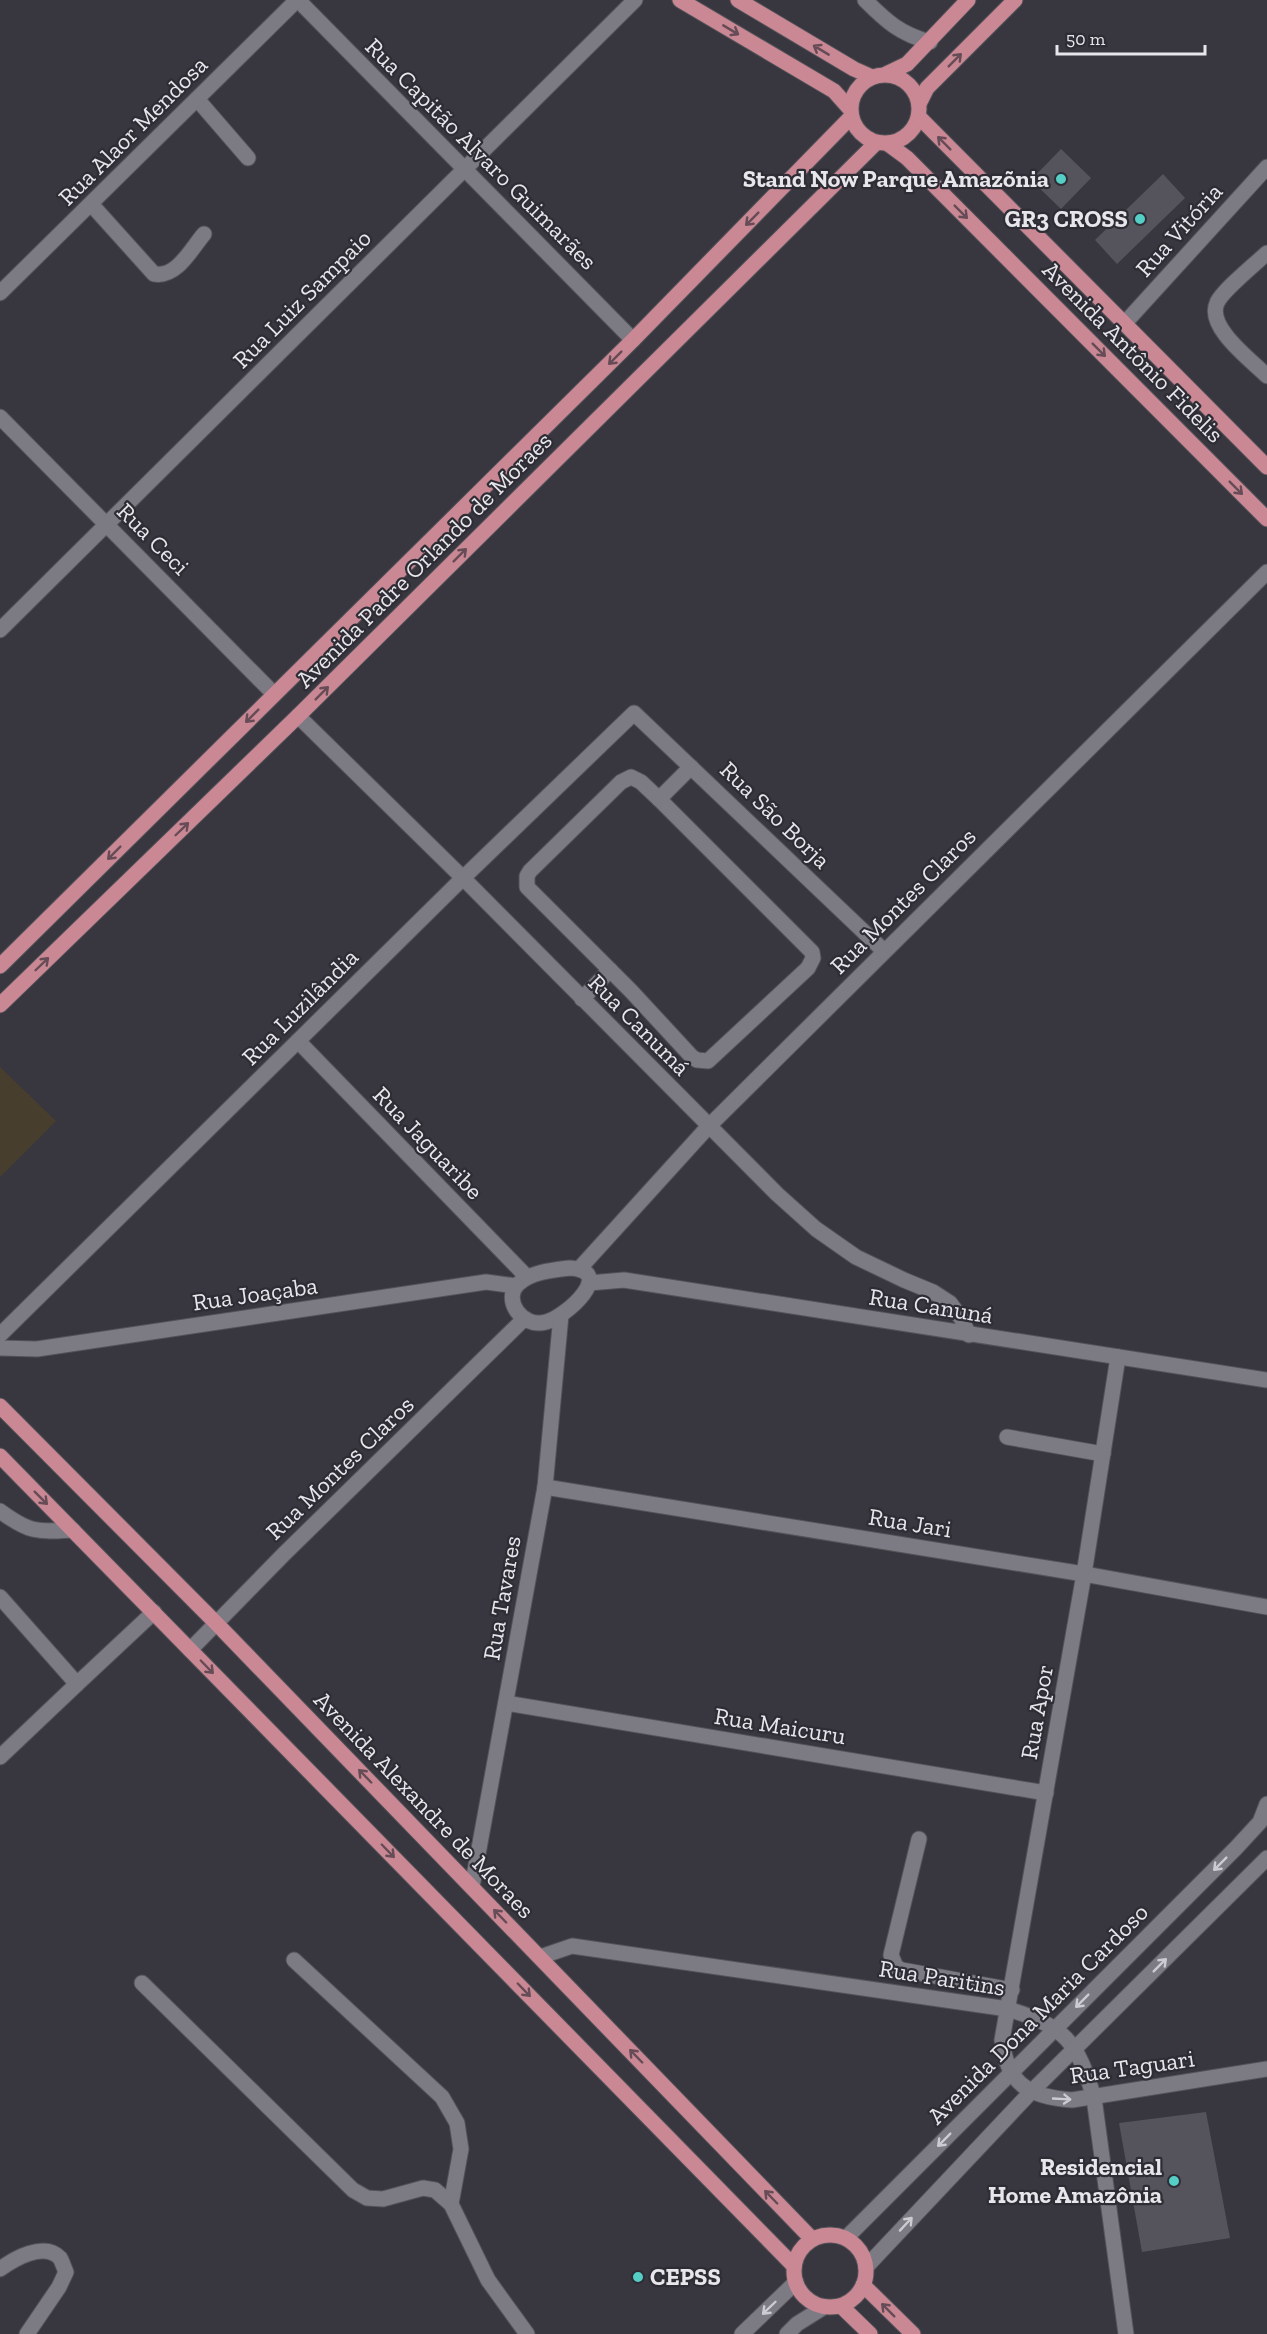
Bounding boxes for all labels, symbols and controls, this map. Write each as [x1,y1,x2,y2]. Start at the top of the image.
scale bar [1057,18,1206,56]
one-way arrow [722,24,739,36]
text: 50 m [1066,28,1106,50]
street label: Rua Capitão Alvaro Guimarães [359,32,603,276]
one-way arrow [813,43,830,55]
street label: Rua Alaor Mendosa [52,50,213,211]
one-way arrow [948,52,963,67]
one-way arrow [936,136,951,151]
place label: Stand Now Parque Amazõnia [743,164,1049,193]
marker: Stand Now Parque Amazõnia [1054,172,1068,186]
street label: Rua Vitória [1129,177,1228,282]
one-way arrow [954,204,968,219]
place label: GR3 CROSS [1005,204,1128,233]
one-way arrow [745,211,759,226]
marker: GR3 CROSS [1133,212,1147,226]
street label: Rua Luiz Sampaio [226,223,377,374]
street label: Avenida Antônio Fidelis [1037,255,1230,448]
one-way arrow [1091,343,1106,358]
one-way arrow [607,350,622,365]
street label: Avenida Padre Orlando de Moraes [290,426,558,694]
one-way arrow [1229,481,1244,496]
street label: Rua Ceci [111,497,196,581]
one-way arrow [453,548,468,563]
one-way arrow [314,685,329,700]
one-way arrow [245,708,260,723]
street label: Rua São Borja [714,755,837,875]
one-way arrow [174,822,189,836]
street label: Rua Montes Claros [824,822,982,980]
one-way arrow [106,846,121,861]
street label: Rua Luzilândia [235,942,364,1071]
one-way arrow [34,958,49,972]
street label: Rua Canumá [582,968,697,1082]
street label: Rua Jaguaribe [367,1080,489,1205]
street label: Rua Joaçaba [190,1270,320,1317]
street label: Rua Canuná [867,1281,995,1330]
street label: Rua Montes Claros [260,1390,420,1546]
one-way arrow [34,1490,48,1505]
street label: Rua Jari [867,1502,954,1543]
street label: Rua Tavares [476,1533,527,1662]
one-way arrow [200,1659,214,1674]
street label: Rua Apor [1014,1662,1059,1762]
street label: Avenida Alexandre de Moraes [308,1685,541,1924]
street label: Rua Maicuru [712,1701,848,1750]
one-way arrow [357,1769,372,1784]
one-way arrow [380,1844,395,1859]
one-way arrow [1213,1857,1228,1872]
street label: Avenida Dona Maria Cardoso [921,1897,1154,2130]
one-way arrow [493,1909,508,1924]
street label: Rua Paritins [877,1953,1007,2002]
one-way arrow [1152,1957,1167,1972]
one-way arrow [517,1983,531,1998]
one-way arrow [1074,1994,1089,2009]
street label: Rua Taguari [1068,2043,1196,2090]
one-way arrow [629,2049,643,2064]
one-way arrow [1051,2094,1071,2105]
one-way arrow [937,2132,952,2147]
place label: Residencial Home Amazônia [988,2152,1162,2209]
marker: Residencial Home Amazônia [1167,2174,1181,2188]
one-way arrow [764,2189,778,2204]
one-way arrow [899,2217,914,2232]
place label: CEPSS [650,2262,721,2291]
marker: CEPSS [631,2270,645,2284]
one-way arrow [761,2301,776,2315]
one-way arrow [881,2302,896,2317]

